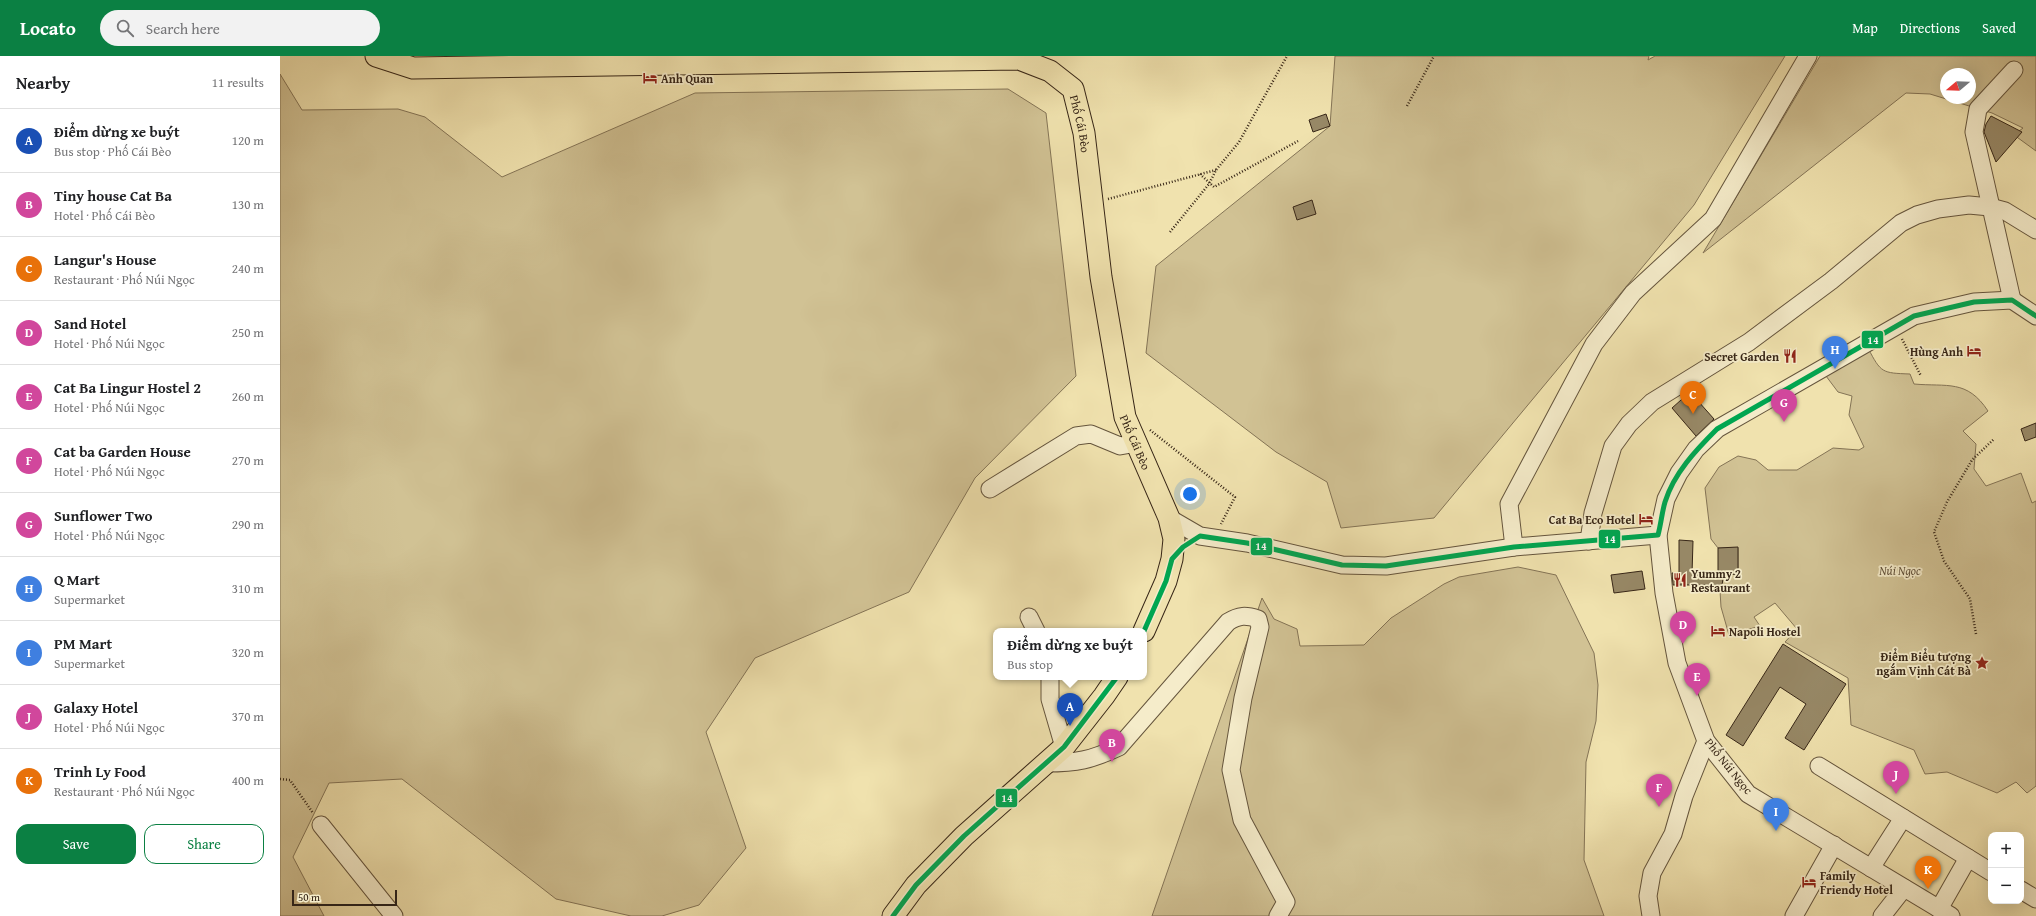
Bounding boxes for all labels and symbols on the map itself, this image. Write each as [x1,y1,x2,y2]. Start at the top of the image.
north arrow [1940,68,1976,104]
hotel icon: Anh Quan [642,70,658,86]
place label: Anh Quan [661,70,713,87]
street label: Phố Cái Bèo [1066,93,1095,153]
line badge: 14 [1861,330,1884,349]
text: 14 [1867,332,1879,348]
pin: H [1822,336,1848,369]
place label: Hùng Anh [1910,343,1963,360]
hotel icon: Hùng Anh [1966,343,1982,359]
place label: Secret Garden [1704,348,1779,365]
restaurant icon: Secret Garden [1782,348,1798,364]
pin: C [1680,381,1706,414]
pin: G [1771,389,1797,422]
street label: Phố Cái Bèo [1116,412,1155,472]
your location [1180,484,1200,504]
place label: Cat Ba Eco Hotel [1549,511,1635,528]
hotel icon: Cat Ba Eco Hotel [1638,511,1654,527]
line badge: 14 [1598,529,1621,549]
text: 14 [1604,531,1616,547]
line badge: 14 [1250,537,1273,556]
text: 14 [1255,538,1267,554]
park label: Núi Ngọc [1879,562,1921,579]
place label: Yummy 2 Restaurant [1691,565,1751,596]
restaurant icon: Yummy 2 Restaurant [1672,572,1688,588]
pin: D [1670,611,1696,644]
hotel icon: Napoli Hostel [1710,623,1726,639]
place label: Napoli Hostel [1729,623,1801,640]
place label: Điểm Biểu tượng ngắm Vịnh Cát Bà [1876,648,1972,679]
place icon: Điểm Biểu tượng ngắm Vịnh Cát Bà [1974,655,1990,671]
pin: E [1684,663,1710,696]
pin: A [1057,693,1083,726]
pin: B [1099,729,1125,762]
street label: Phố Núi Ngọc [1701,734,1757,798]
pin: J [1883,761,1909,794]
pin: F [1646,774,1672,807]
line badge: 14 [995,788,1018,808]
text: 14 [1001,790,1013,806]
pin: I [1763,798,1789,831]
pin: K [1915,856,1941,889]
place label: Family Friendy Hotel [1820,867,1893,898]
hotel icon: Family Friendy Hotel [1801,874,1817,890]
scale bar [292,888,397,907]

